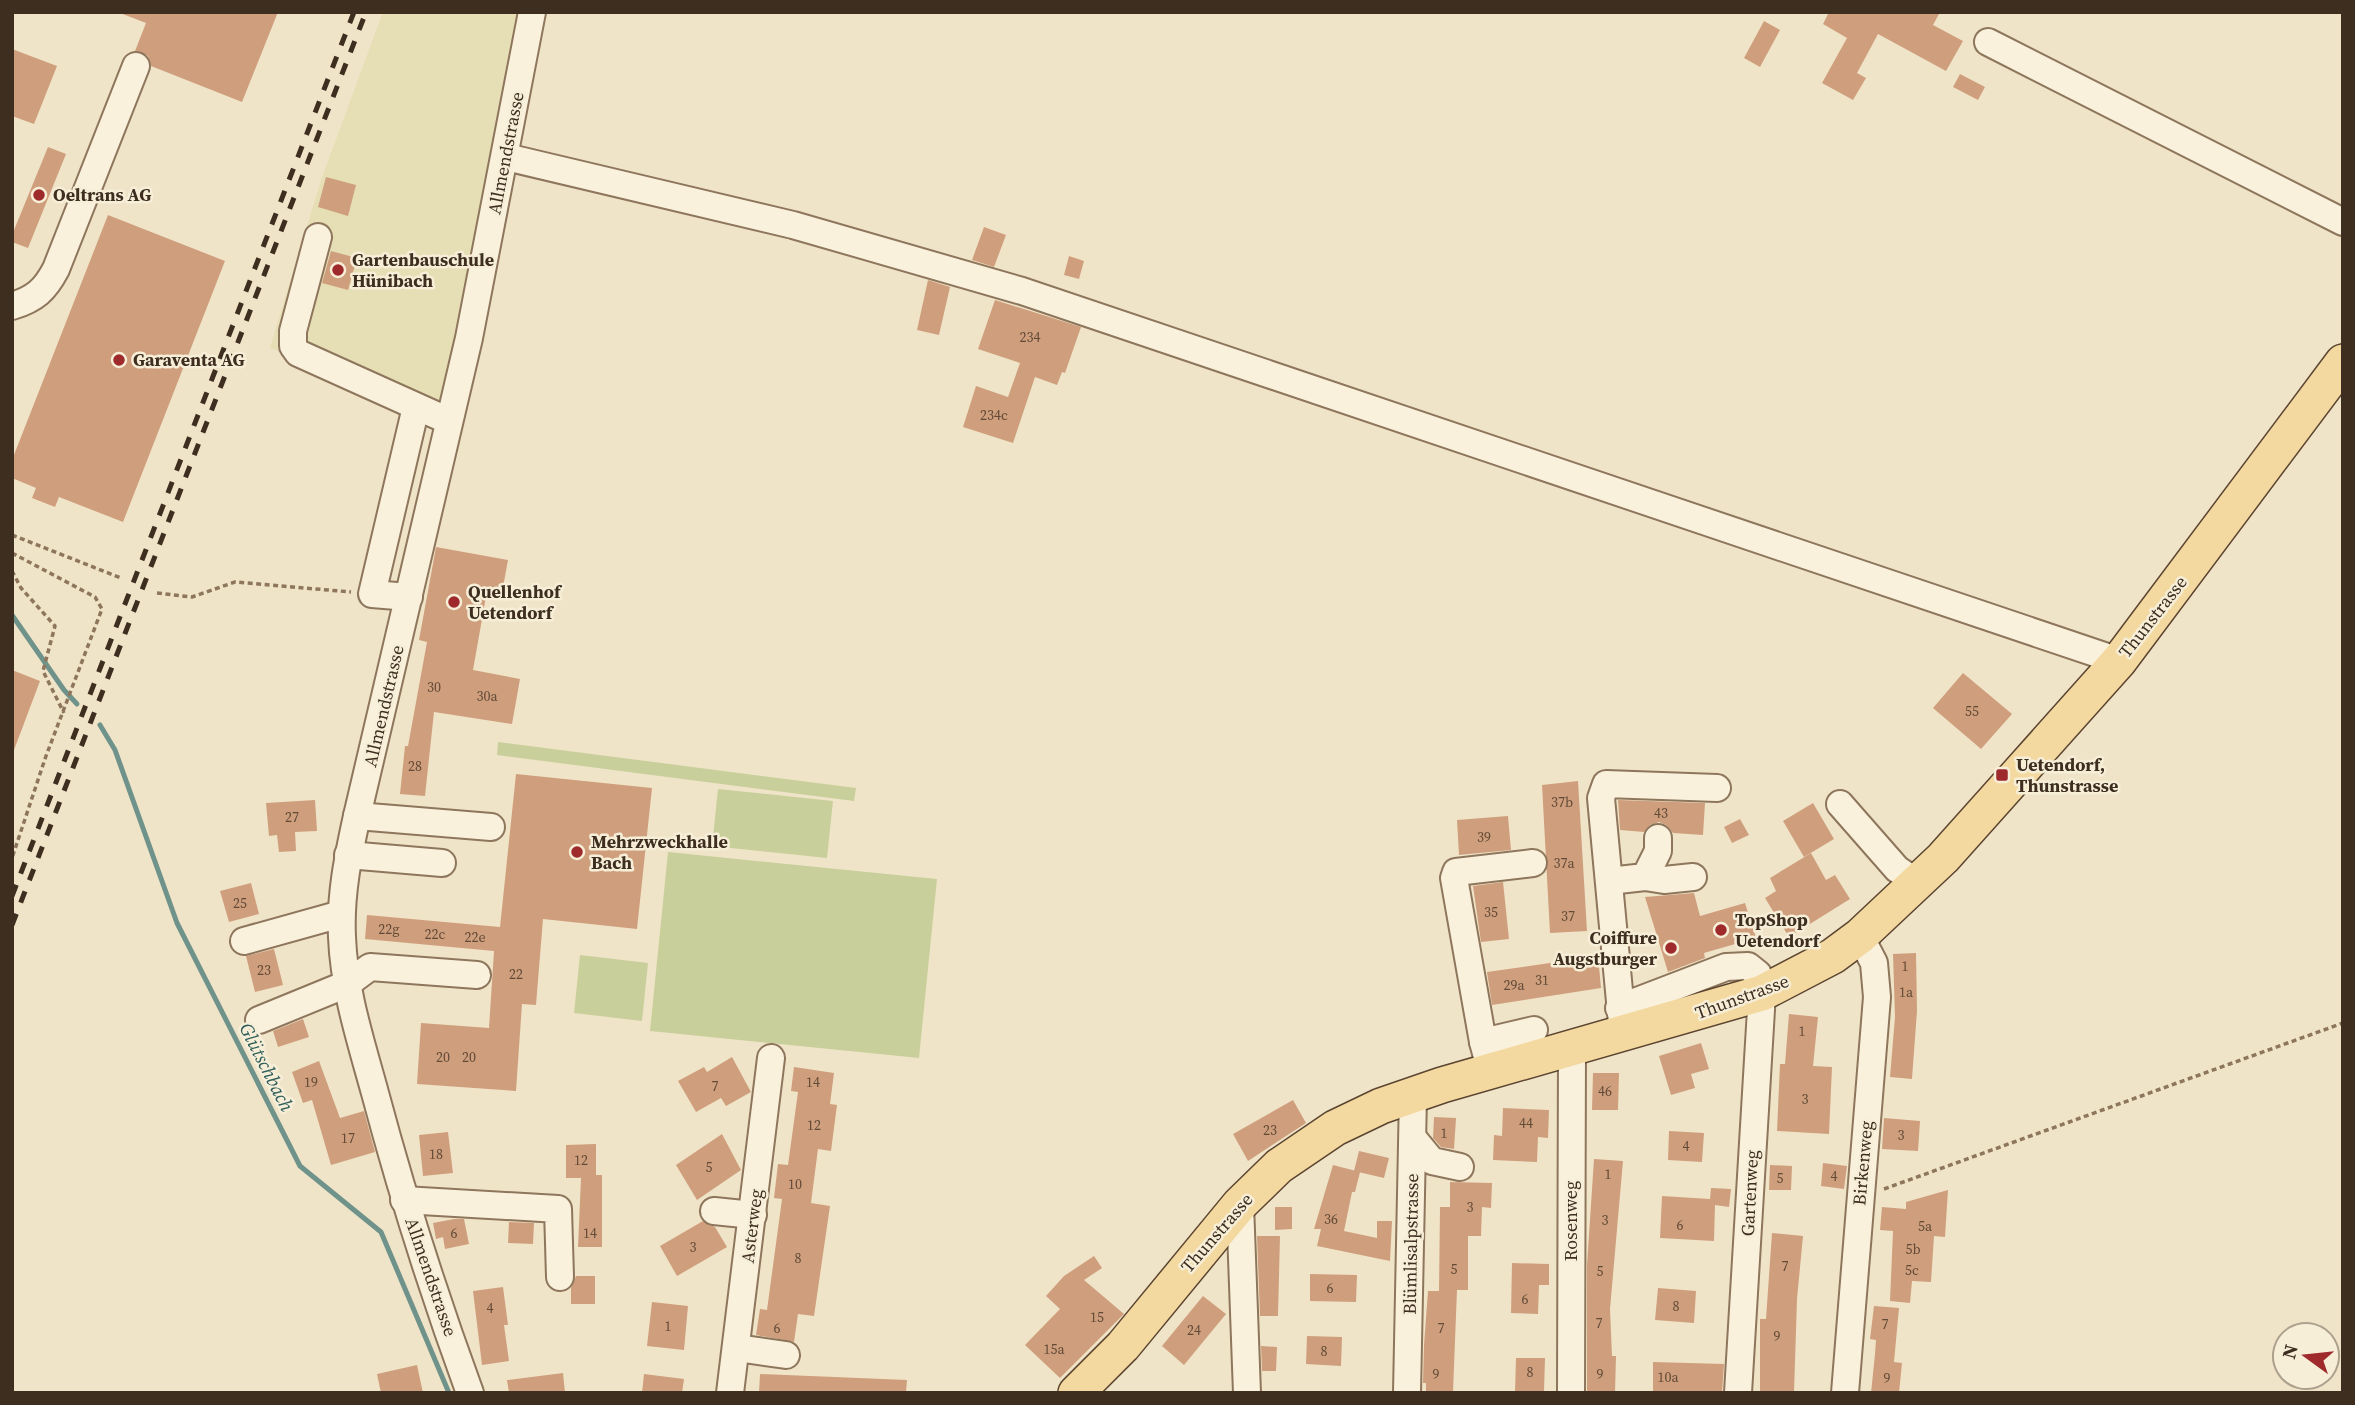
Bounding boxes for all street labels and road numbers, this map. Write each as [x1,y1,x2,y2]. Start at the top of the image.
street label: Allmendstrasse [481,90,530,216]
street label: Thunstrasse [2113,570,2193,663]
street label: Allmendstrasse [357,643,410,769]
street label: Thunstrasse [1691,968,1792,1025]
street label: Birkenweg [1846,1120,1879,1206]
street label: Gartenweg [1735,1149,1764,1237]
street label: Blümlisalpstrasse [1397,1173,1424,1315]
street label: Rosenweg [1558,1181,1583,1261]
street label: Asterweg [735,1187,768,1264]
street label: Thunstrasse [1175,1187,1258,1278]
street label: Allmendstrasse [399,1214,464,1340]

